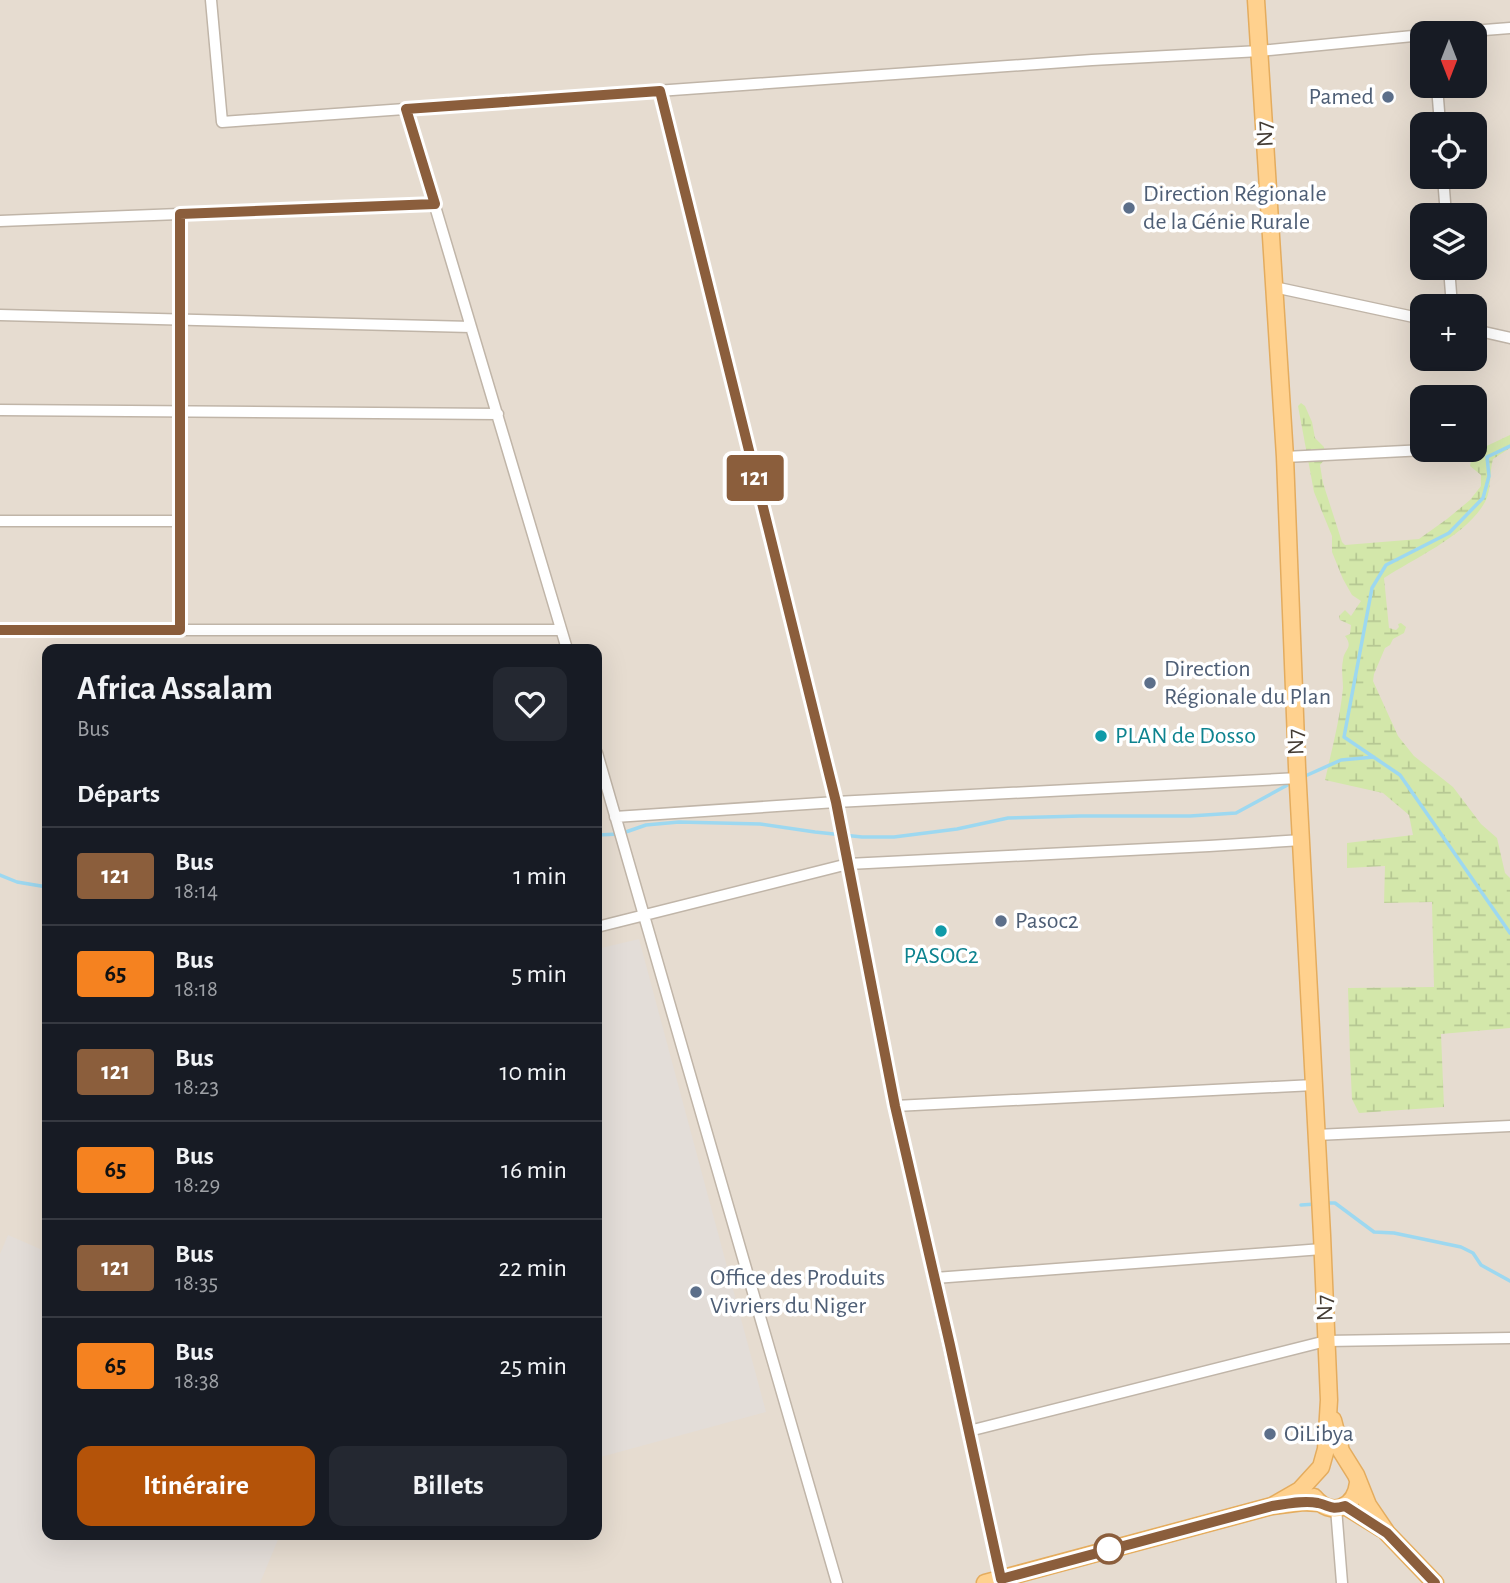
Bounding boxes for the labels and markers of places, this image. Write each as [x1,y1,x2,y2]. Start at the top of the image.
place label: Pamed [1309,85,1374,109]
marker: Pamed [1380,89,1396,105]
place label: Direction Régionale de la Génie Rurale [1143,182,1326,234]
marker: Direction Régionale de la Génie Rurale [1121,200,1137,216]
place label: Direction Régionale du Plan [1164,657,1331,709]
marker: Direction Régionale du Plan [1142,675,1158,691]
place label: PLAN de Dosso [1115,724,1256,748]
marker: PLAN de Dosso [1093,728,1109,744]
place label: Pasoc2 [1015,909,1079,933]
marker: Pasoc2 [993,913,1009,929]
marker: PASOC2 [933,923,949,939]
place label: PASOC2 [903,944,979,968]
place label: Office des Produits Vivriers du Niger [710,1266,885,1318]
marker: Office des Produits Vivriers du Niger [688,1284,704,1300]
place label: OiLibya [1284,1422,1354,1446]
marker: OiLibya [1262,1426,1278,1442]
unlabelled marker [1094,1534,1124,1564]

